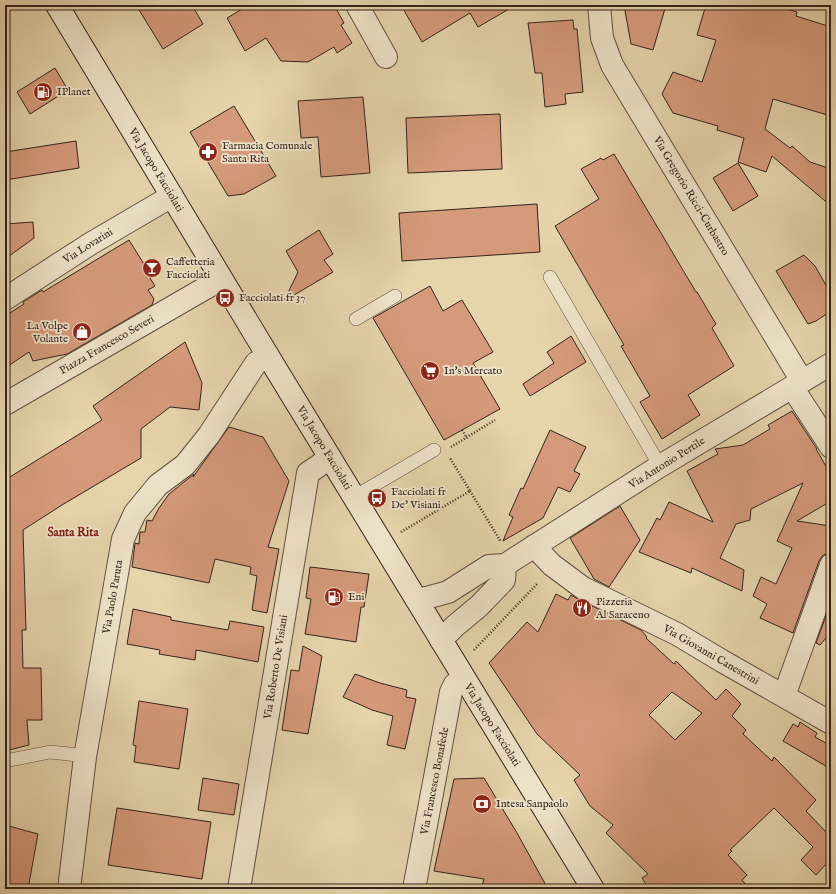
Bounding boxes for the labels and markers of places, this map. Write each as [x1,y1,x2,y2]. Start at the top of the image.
fuel station icon: IPlanet [32,81,54,103]
place label: IPlanet [57,85,91,99]
place label: Farmacia Comunale Santa Rita [222,139,312,166]
pharmacy icon: Farmacia Comunale Santa Rita [197,141,219,163]
place label: Caffetteria Facciolati [166,255,215,282]
bar icon: Caffetteria Facciolati [141,257,163,279]
bus stop icon: Facciolati fr 37 [214,287,236,309]
place label: Facciolati fr 37 [239,291,305,305]
place label: La Volpe Volante [27,319,68,346]
shop icon: La Volpe Volante [71,321,93,343]
supermarket icon: In's Mercato [419,360,441,382]
place label: In's Mercato [444,364,502,378]
place label: Facciolati fr De' Visiani [391,485,446,512]
bus stop icon: Facciolati fr De' Visiani [366,487,388,509]
fuel station icon: Eni [323,586,345,608]
place label: Eni [348,590,364,604]
place label: Pizzeria Al Saraceno [595,595,650,622]
restaurant icon: Pizzeria Al Saraceno [571,597,593,619]
bank icon: Intesa Sanpaolo [471,793,493,815]
place label: Intesa Sanpaolo [496,797,568,811]

